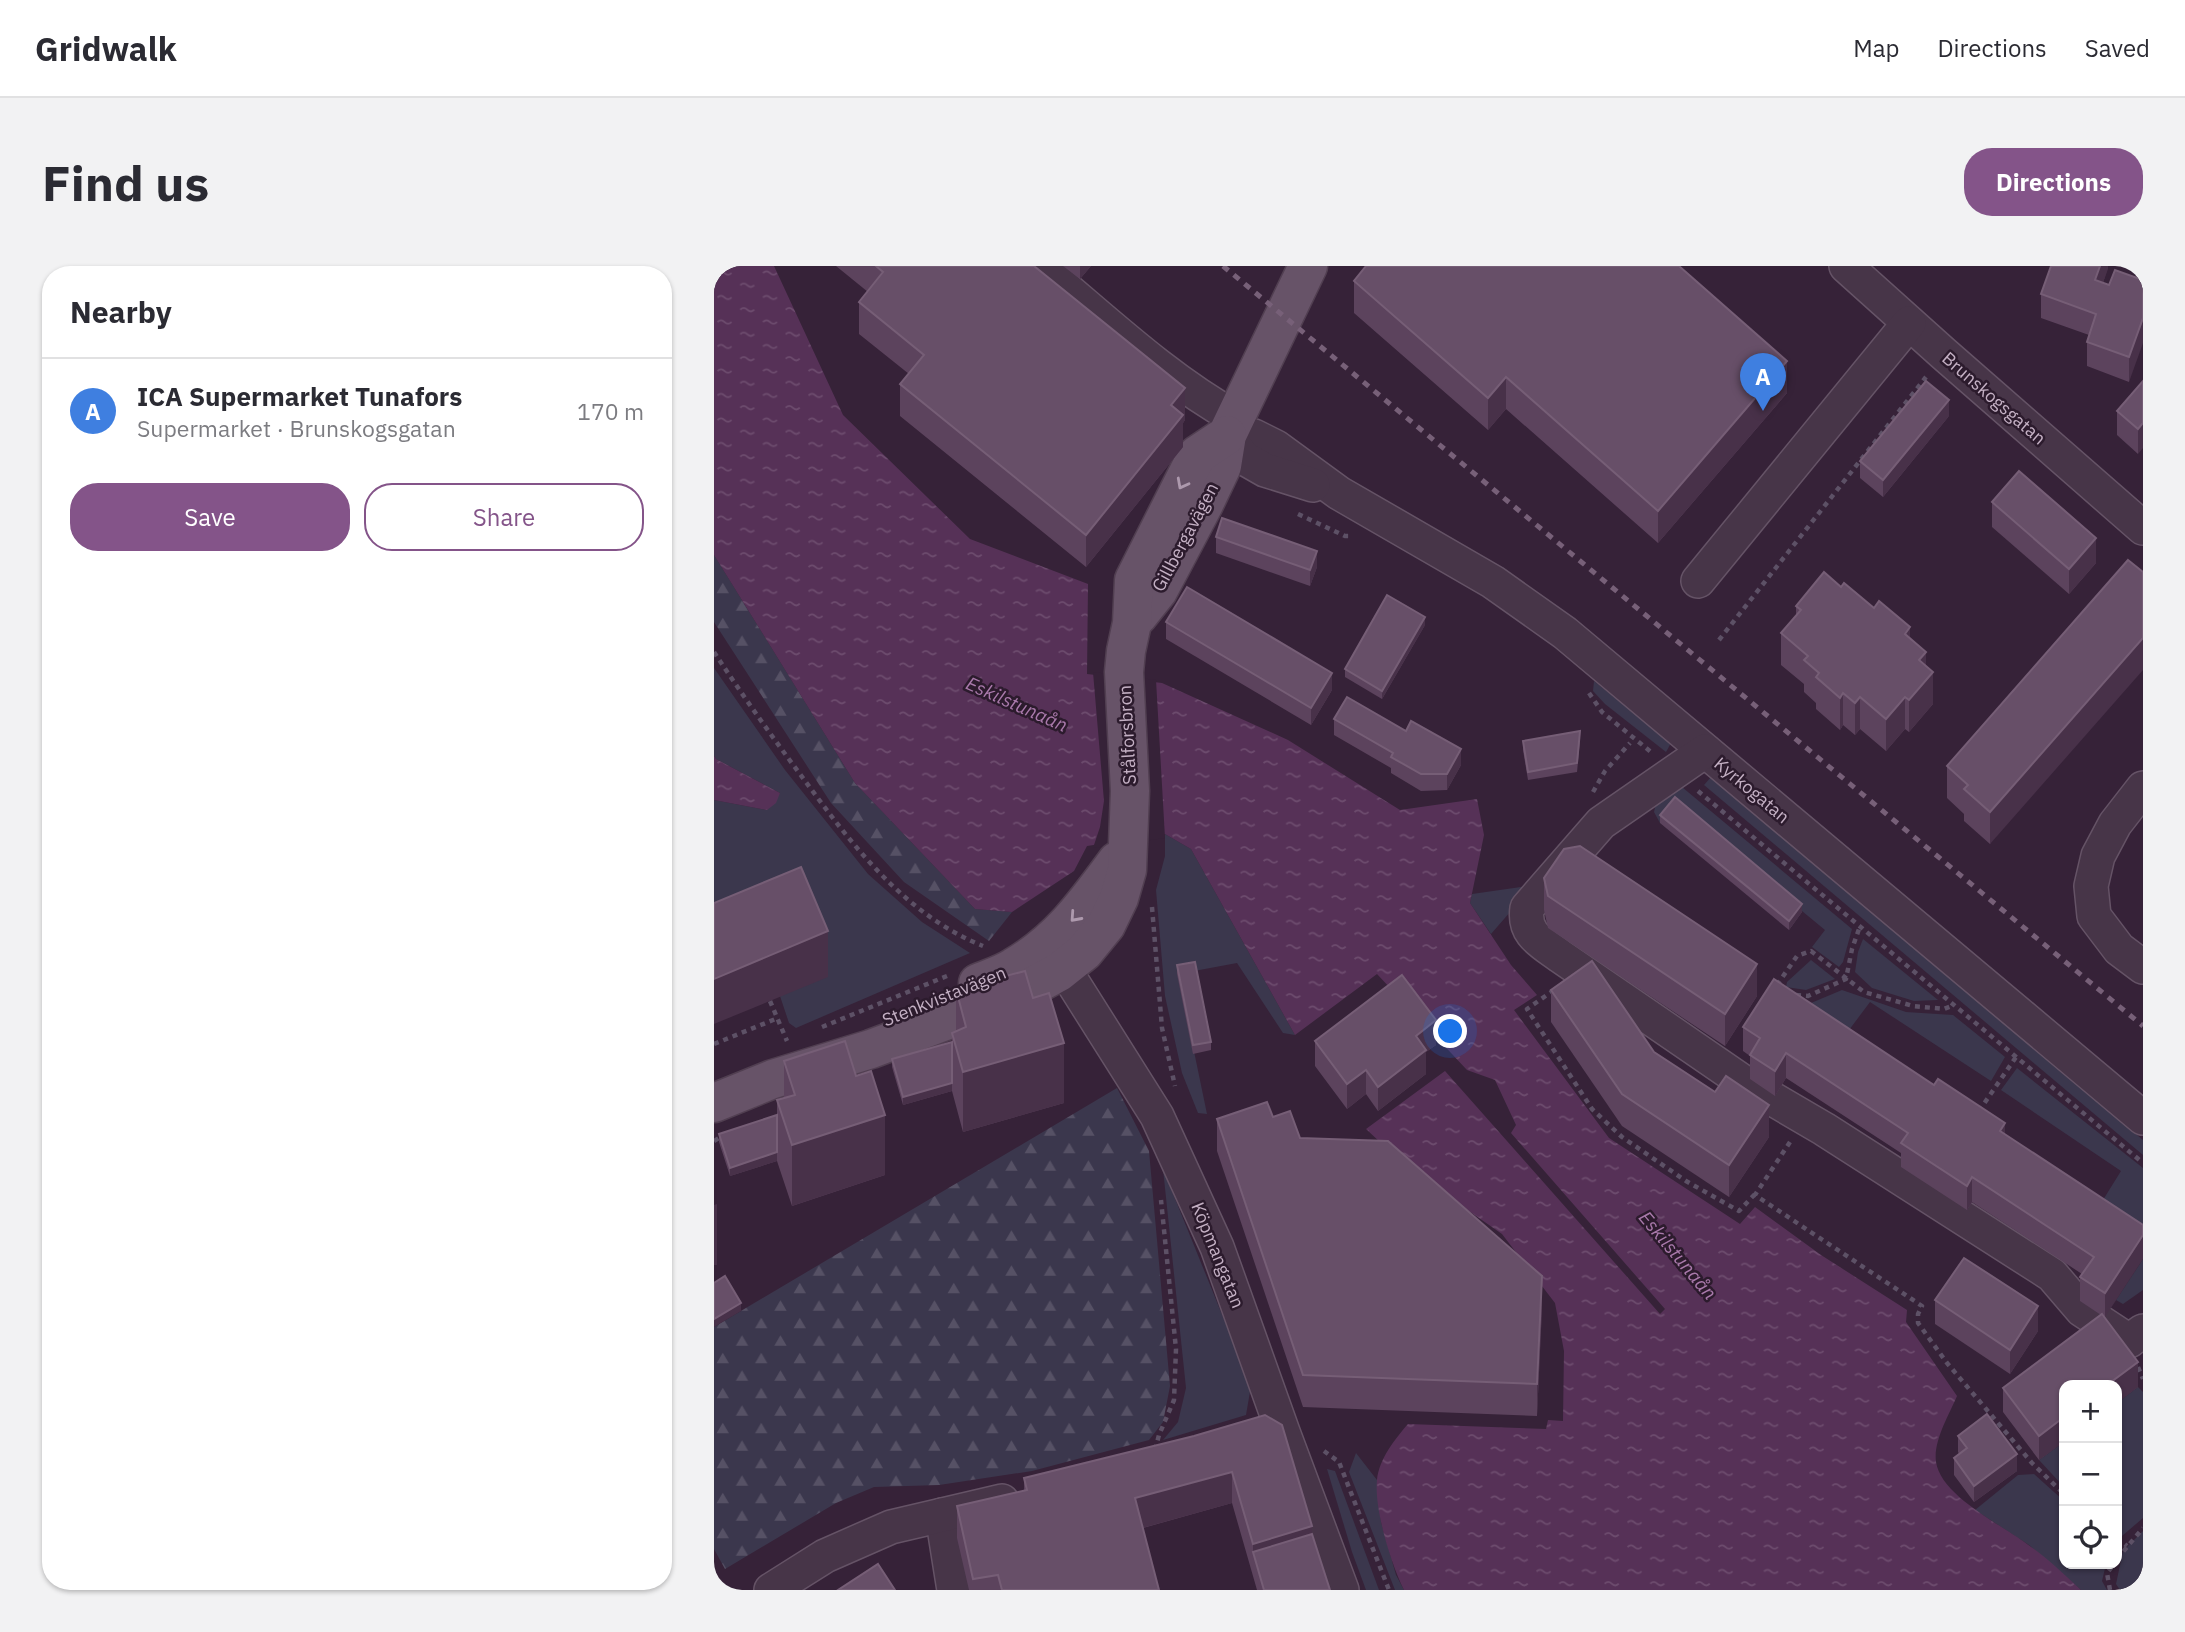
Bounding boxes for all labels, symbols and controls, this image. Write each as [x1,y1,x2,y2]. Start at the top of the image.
text: Gridwalk [35,27,177,70]
text: Map [1853,32,1899,64]
text: Directions [1937,32,2047,64]
text: Saved [2085,32,2150,64]
button: Directions [1964,148,2143,216]
text: Find us [42,151,209,214]
text: Nearby [70,292,172,331]
street label: Brunskogsgatan [1937,347,2051,449]
pin: A [1740,353,1786,411]
text: ICA Supermarket Tunafors [137,379,462,413]
text: A [85,396,101,426]
text: 170 m [577,396,644,426]
text: Supermarket · Brunskogsgatan [137,413,456,443]
one-way arrow [1177,476,1191,489]
street label: Gillbergavägen [1147,479,1223,595]
button: Save [70,483,350,551]
button: Share [364,483,644,551]
water label: Eskilstunaån [963,671,1071,737]
street label: Stålforsbron [1113,685,1141,785]
street label: Kyrkogatan [1710,752,1794,828]
one-way arrow [1071,909,1083,922]
street label: Stenkvistavägen [879,961,1009,1031]
your location [1433,1014,1467,1048]
street label: Köpmangatan [1186,1199,1250,1311]
water label: Eskilstunaån [1634,1206,1722,1304]
map controls [2059,1380,2122,1569]
button: + [2059,1380,2122,1443]
button: − [2059,1443,2122,1506]
button: locate [2059,1506,2122,1569]

